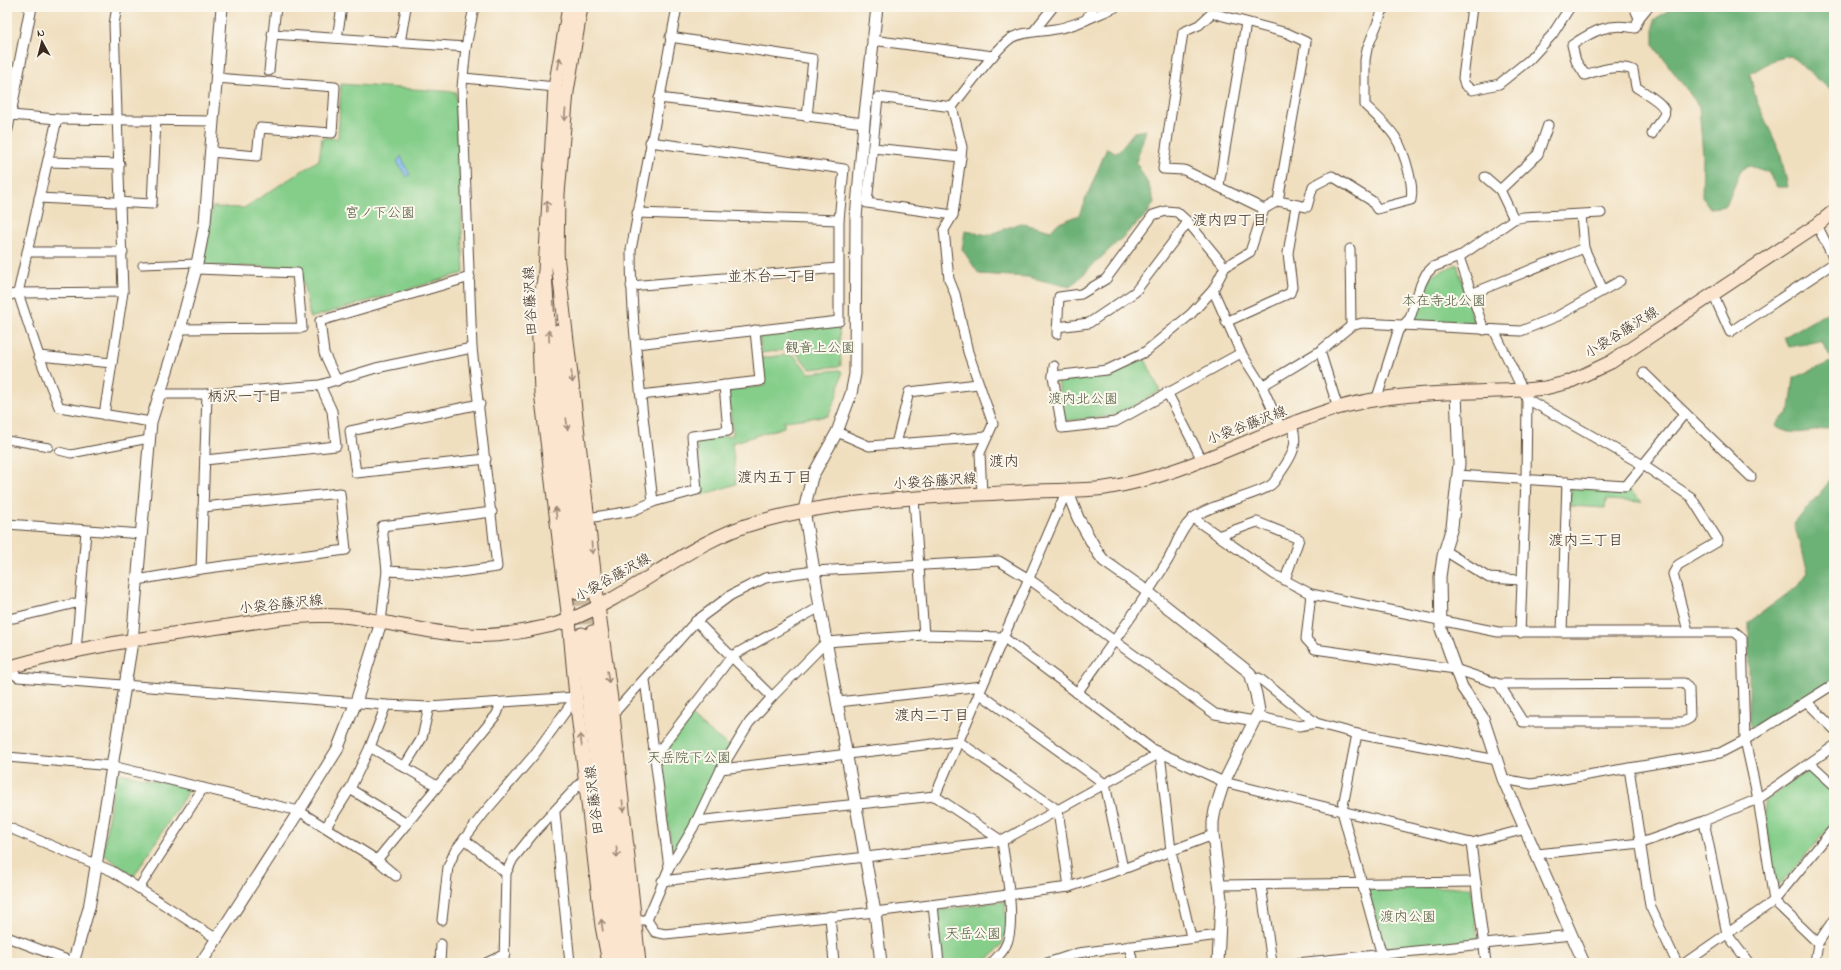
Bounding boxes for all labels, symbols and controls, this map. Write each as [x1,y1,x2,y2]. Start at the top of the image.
north arrow [22,22,62,62]
text: N [36,25,46,41]
one-way arrow [555,56,563,69]
one-way arrow [561,108,569,121]
one-way arrow [544,200,551,213]
park label: 宮ノ下公園 [345,203,415,224]
district label: 渡内四丁目 [1192,210,1268,232]
street label: 田谷藤沢線 [519,265,543,337]
district label: 並木台一丁目 [727,266,817,288]
park label: 本在寺北公園 [1402,291,1486,312]
street label: 小袋谷藤沢線 [1581,302,1663,364]
one-way arrow [545,330,552,343]
park label: 観音上公園 [785,338,855,359]
one-way arrow [568,370,576,383]
district label: 柄沢一丁目 [207,386,283,408]
park label: 渡内北公園 [1048,389,1118,410]
street label: 小袋谷藤沢線 [1204,401,1290,451]
one-way arrow [563,417,571,430]
district label: 渡内 [989,451,1019,473]
district label: 渡内五丁目 [737,467,813,489]
street label: 小袋谷藤沢線 [892,469,978,495]
one-way arrow [553,507,560,520]
district label: 渡内三丁目 [1548,530,1624,552]
one-way arrow [588,541,595,554]
street label: 小袋谷藤沢線 [571,548,655,608]
street label: 小袋谷藤沢線 [238,590,324,620]
one-way arrow [604,670,612,683]
district label: 渡内二丁目 [894,705,970,727]
one-way arrow [577,734,585,747]
park label: 天岳院下公園 [647,748,731,769]
street label: 田谷藤沢線 [580,764,610,836]
one-way arrow [619,799,627,812]
one-way arrow [613,845,621,858]
park label: 渡内公園 [1380,907,1436,928]
one-way arrow [598,918,606,931]
park label: 天岳公園 [945,924,1001,945]

